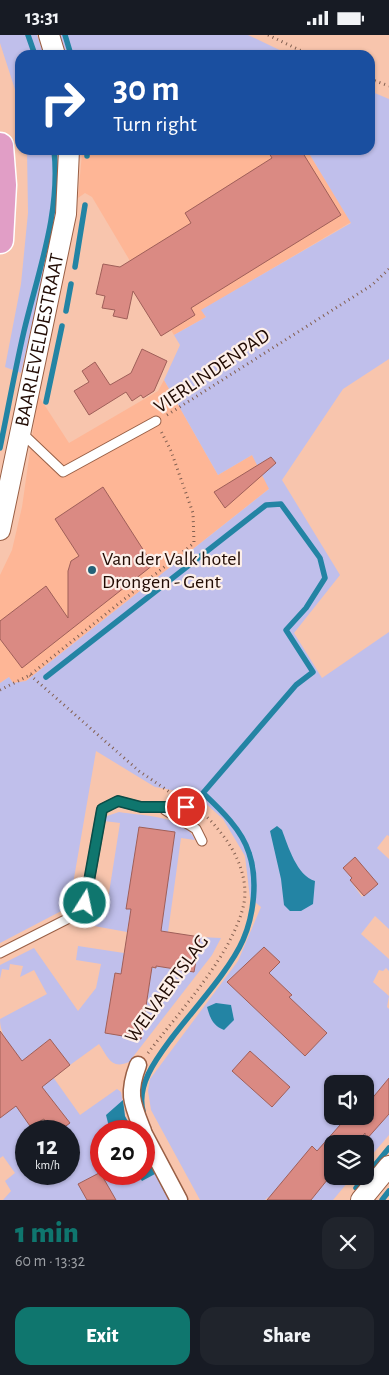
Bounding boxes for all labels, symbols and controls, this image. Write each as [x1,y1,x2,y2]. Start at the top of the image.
text: 13:31 [25,8,59,27]
icon: right [30,70,95,135]
text: 30 m [113,72,180,107]
text: Turn right [113,113,197,135]
street label: BAARLEVELDESTRAAT [12,251,68,429]
street label: VIERLINDENPAD [151,325,274,417]
place label: Van der Valk hotel Drongen - Gent [102,549,241,592]
marker: Van der Valk hotel Drongen - Gent [86,564,98,576]
pin [165,786,207,828]
icon: arrive [172,793,200,821]
position arrow [58,876,110,928]
street label: WELVAERTSLAG [121,931,213,1047]
map controls [324,1075,374,1185]
button: sound [324,1075,374,1125]
speed limit sign: 20 [90,1120,155,1185]
text: 12 [37,1134,58,1159]
button: layers [324,1135,374,1185]
text: km/h [35,1159,60,1171]
button: close [322,1217,374,1269]
text: 1 min [15,1218,79,1248]
text: 60 m · 13:32 [15,1253,85,1269]
button: Exit [15,1307,190,1365]
button: Share [200,1307,374,1365]

